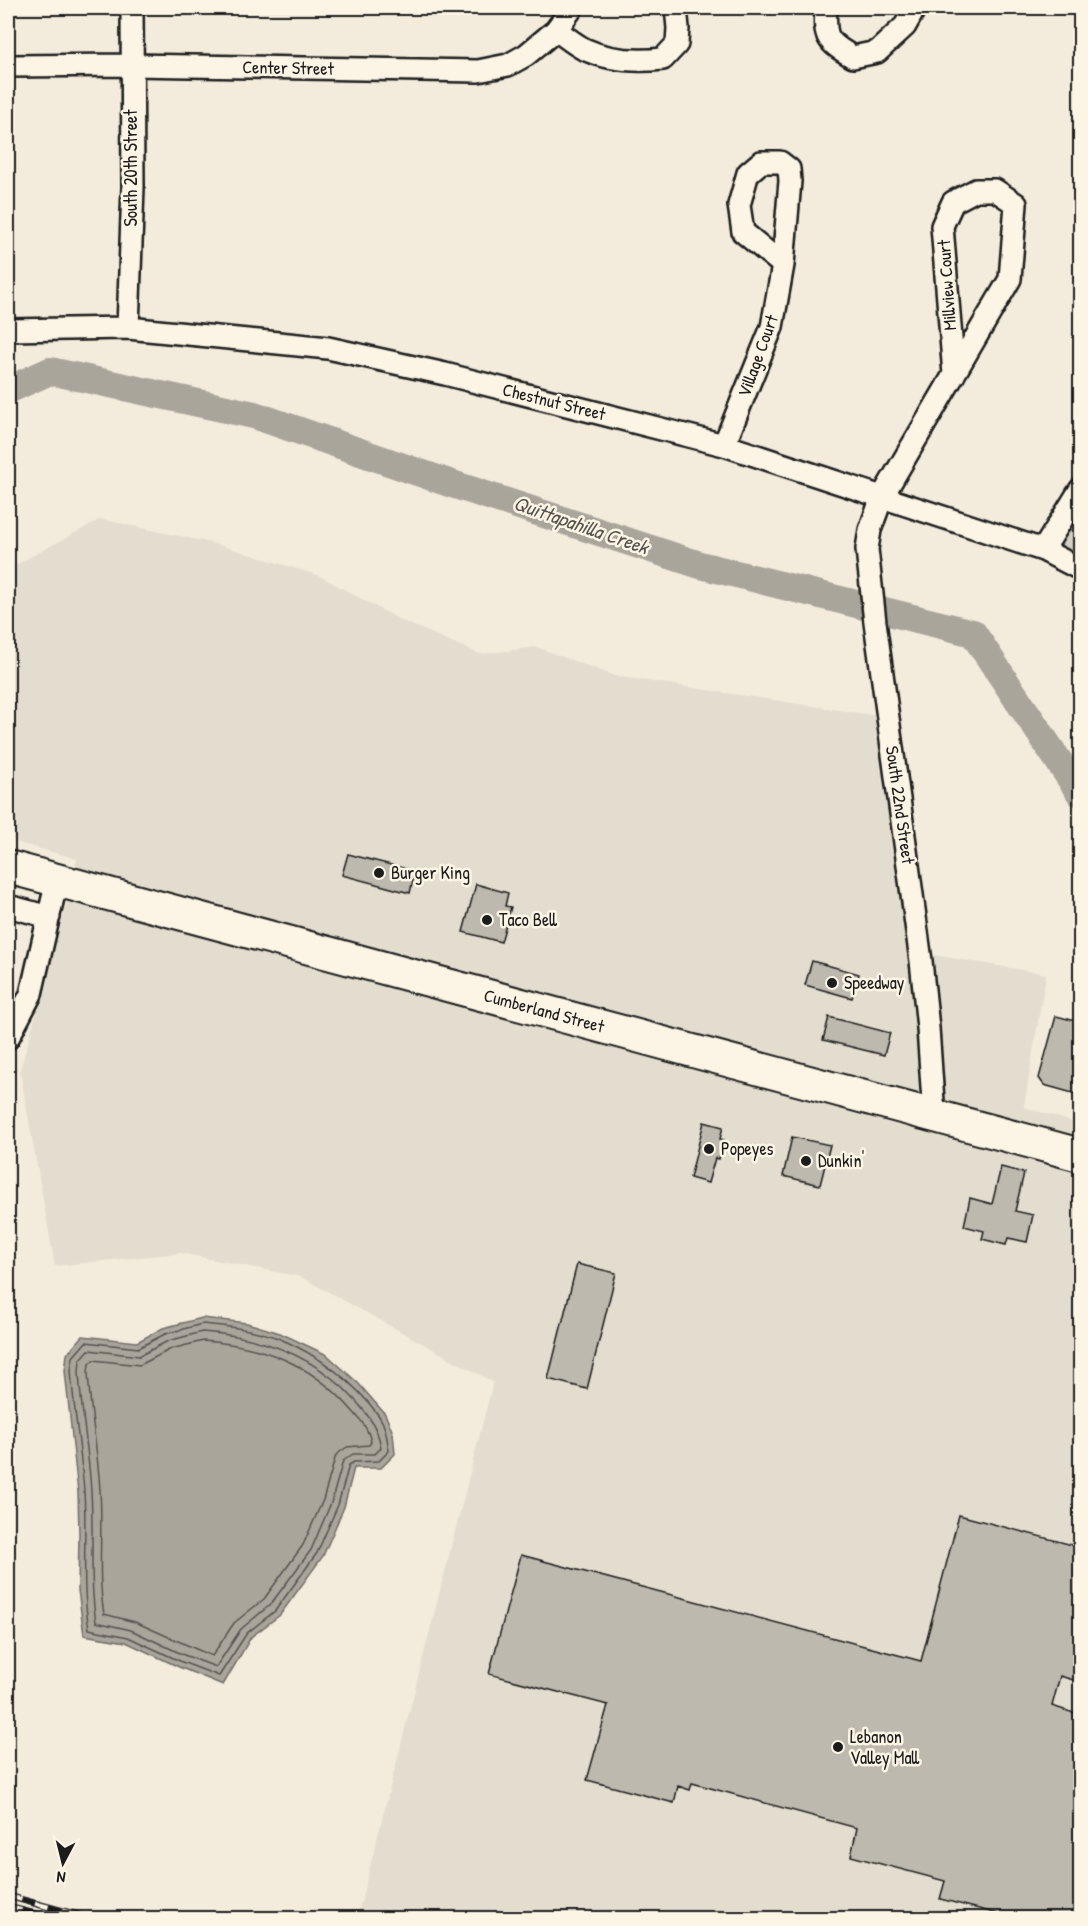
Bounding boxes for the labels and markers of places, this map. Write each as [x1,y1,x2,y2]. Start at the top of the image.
place label: Burger King [391,860,470,885]
marker: Burger King [372,866,386,880]
place label: Taco Bell [499,907,557,932]
marker: Taco Bell [480,913,494,927]
place label: Speedway [844,970,905,995]
marker: Speedway [825,976,839,990]
place label: Popeyes [721,1136,774,1161]
marker: Popeyes [702,1142,716,1156]
place label: Dunkin' [818,1148,865,1173]
marker: Dunkin' [799,1154,813,1168]
place label: Lebanon Valley Mall [850,1724,920,1770]
marker: Lebanon Valley Mall [831,1740,845,1754]

